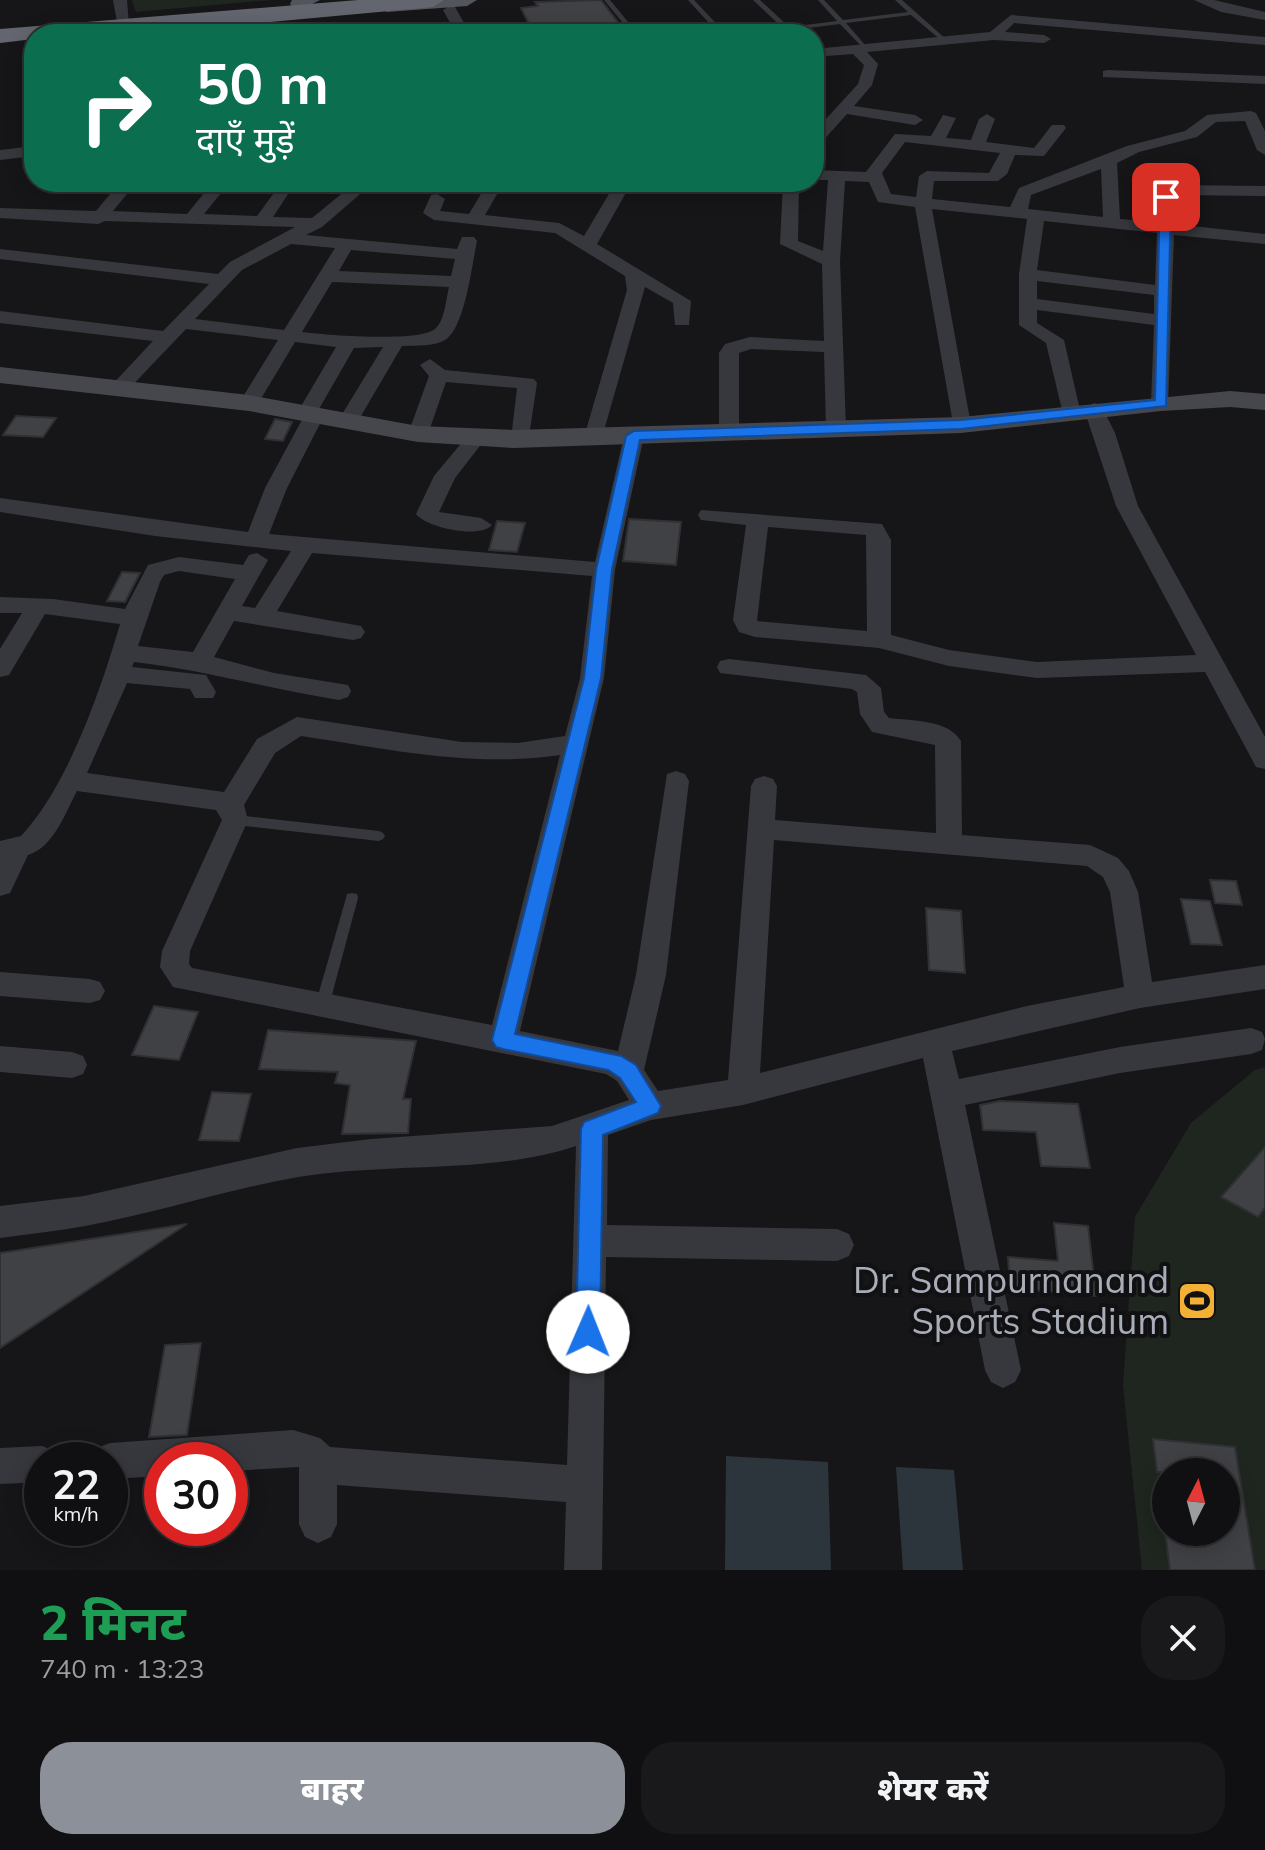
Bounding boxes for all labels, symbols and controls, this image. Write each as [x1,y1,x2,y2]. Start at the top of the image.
text: 50 m [196,48,329,118]
icon: right [64,56,168,160]
text: दाएँ मुड़ें [196,117,295,162]
pin [1132,163,1200,231]
icon: arrive [1144,175,1188,219]
place label: Dr. Sampurnanand Sports Stadium [853,1257,1169,1343]
sports icon: Dr. Sampurnanand Sports Stadium [1176,1280,1218,1322]
position arrow [546,1290,630,1374]
speed limit sign: 30 [144,1442,248,1546]
north arrow [1152,1458,1240,1546]
map controls [1152,1458,1240,1546]
text: 22 [52,1459,100,1509]
text: km/h [53,1501,99,1526]
text: 2 मिनट [40,1592,186,1652]
button: close [1141,1596,1225,1680]
text: 740 m · 13:23 [40,1652,204,1685]
button: बाहर [40,1742,625,1834]
button: शेयर करें [641,1742,1225,1834]

